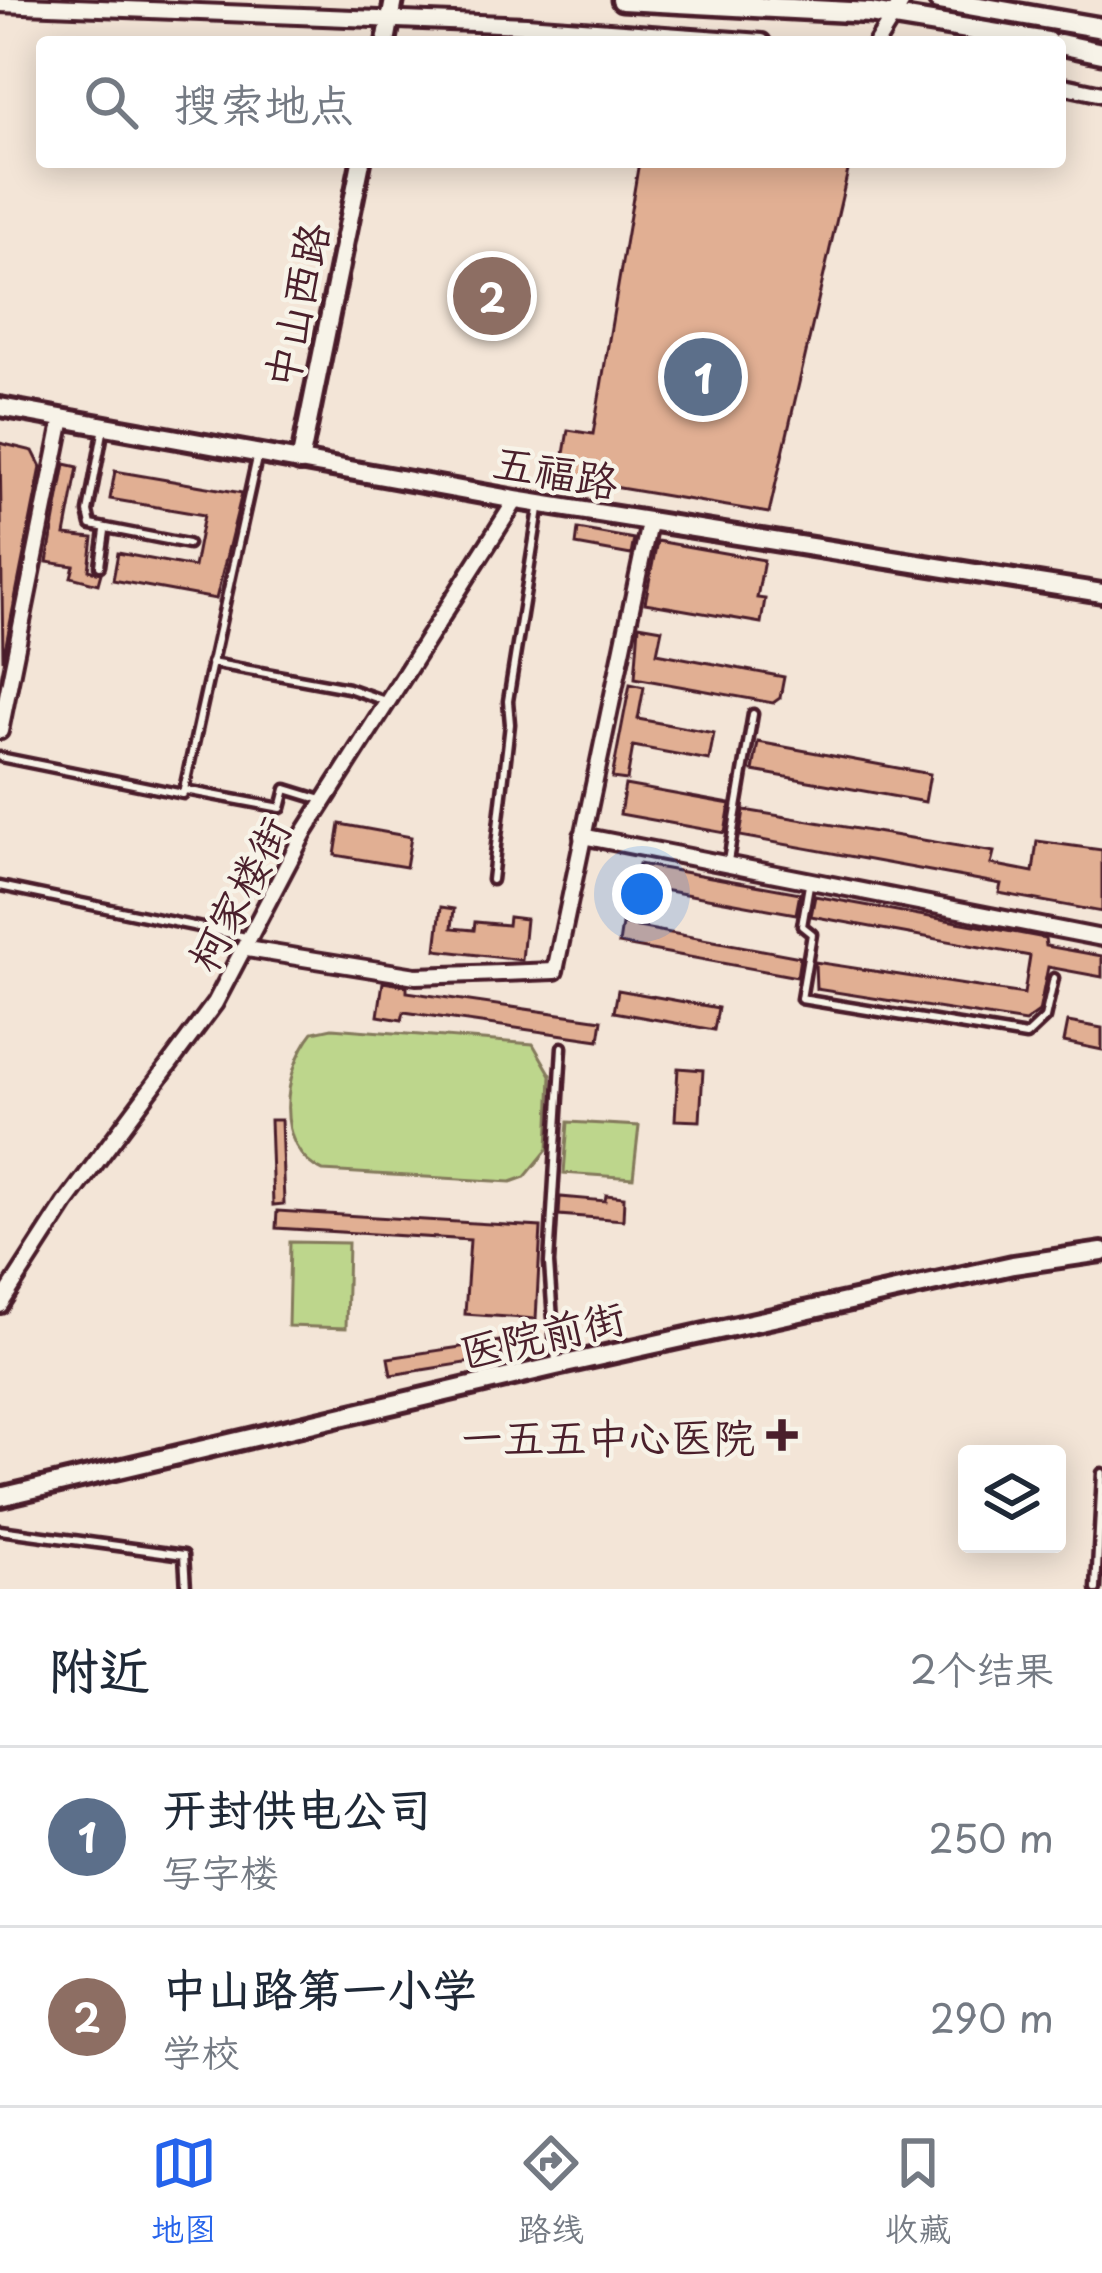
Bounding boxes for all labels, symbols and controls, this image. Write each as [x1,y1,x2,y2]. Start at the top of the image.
search box [36,36,1066,168]
text: 搜索地点 [174,68,354,136]
icon: search [78,69,144,135]
street label: 中山西路 [247,216,343,394]
pin: 2 [453,251,531,341]
pin: 1 [664,332,742,422]
street label: 五福路 [488,428,624,512]
street label: 柯家楼街 [170,804,304,982]
your location [612,864,672,924]
street label: 医院前街 [453,1283,631,1383]
place label: 一五五中心医院 [461,1404,755,1467]
marker: 一五五中心医院 [766,1419,798,1451]
map controls [958,1445,1066,1553]
button: layers [958,1445,1066,1553]
text: 附近 [48,1629,150,1706]
text: 2个结果 [909,1638,1054,1697]
text: 开封供电公司 [162,1773,432,1841]
text: 1 [78,1807,96,1866]
text: 250 m [929,1807,1054,1866]
text: 写字楼 [162,1841,279,1900]
text: 中山路第一小学 [162,1953,477,2021]
text: 2 [73,1987,101,2046]
text: 290 m [930,1987,1054,2046]
text: 学校 [162,2021,240,2080]
tab: 地图 [151,2130,217,2252]
tab: 路线 [518,2130,584,2252]
tab: 收藏 [885,2130,951,2252]

